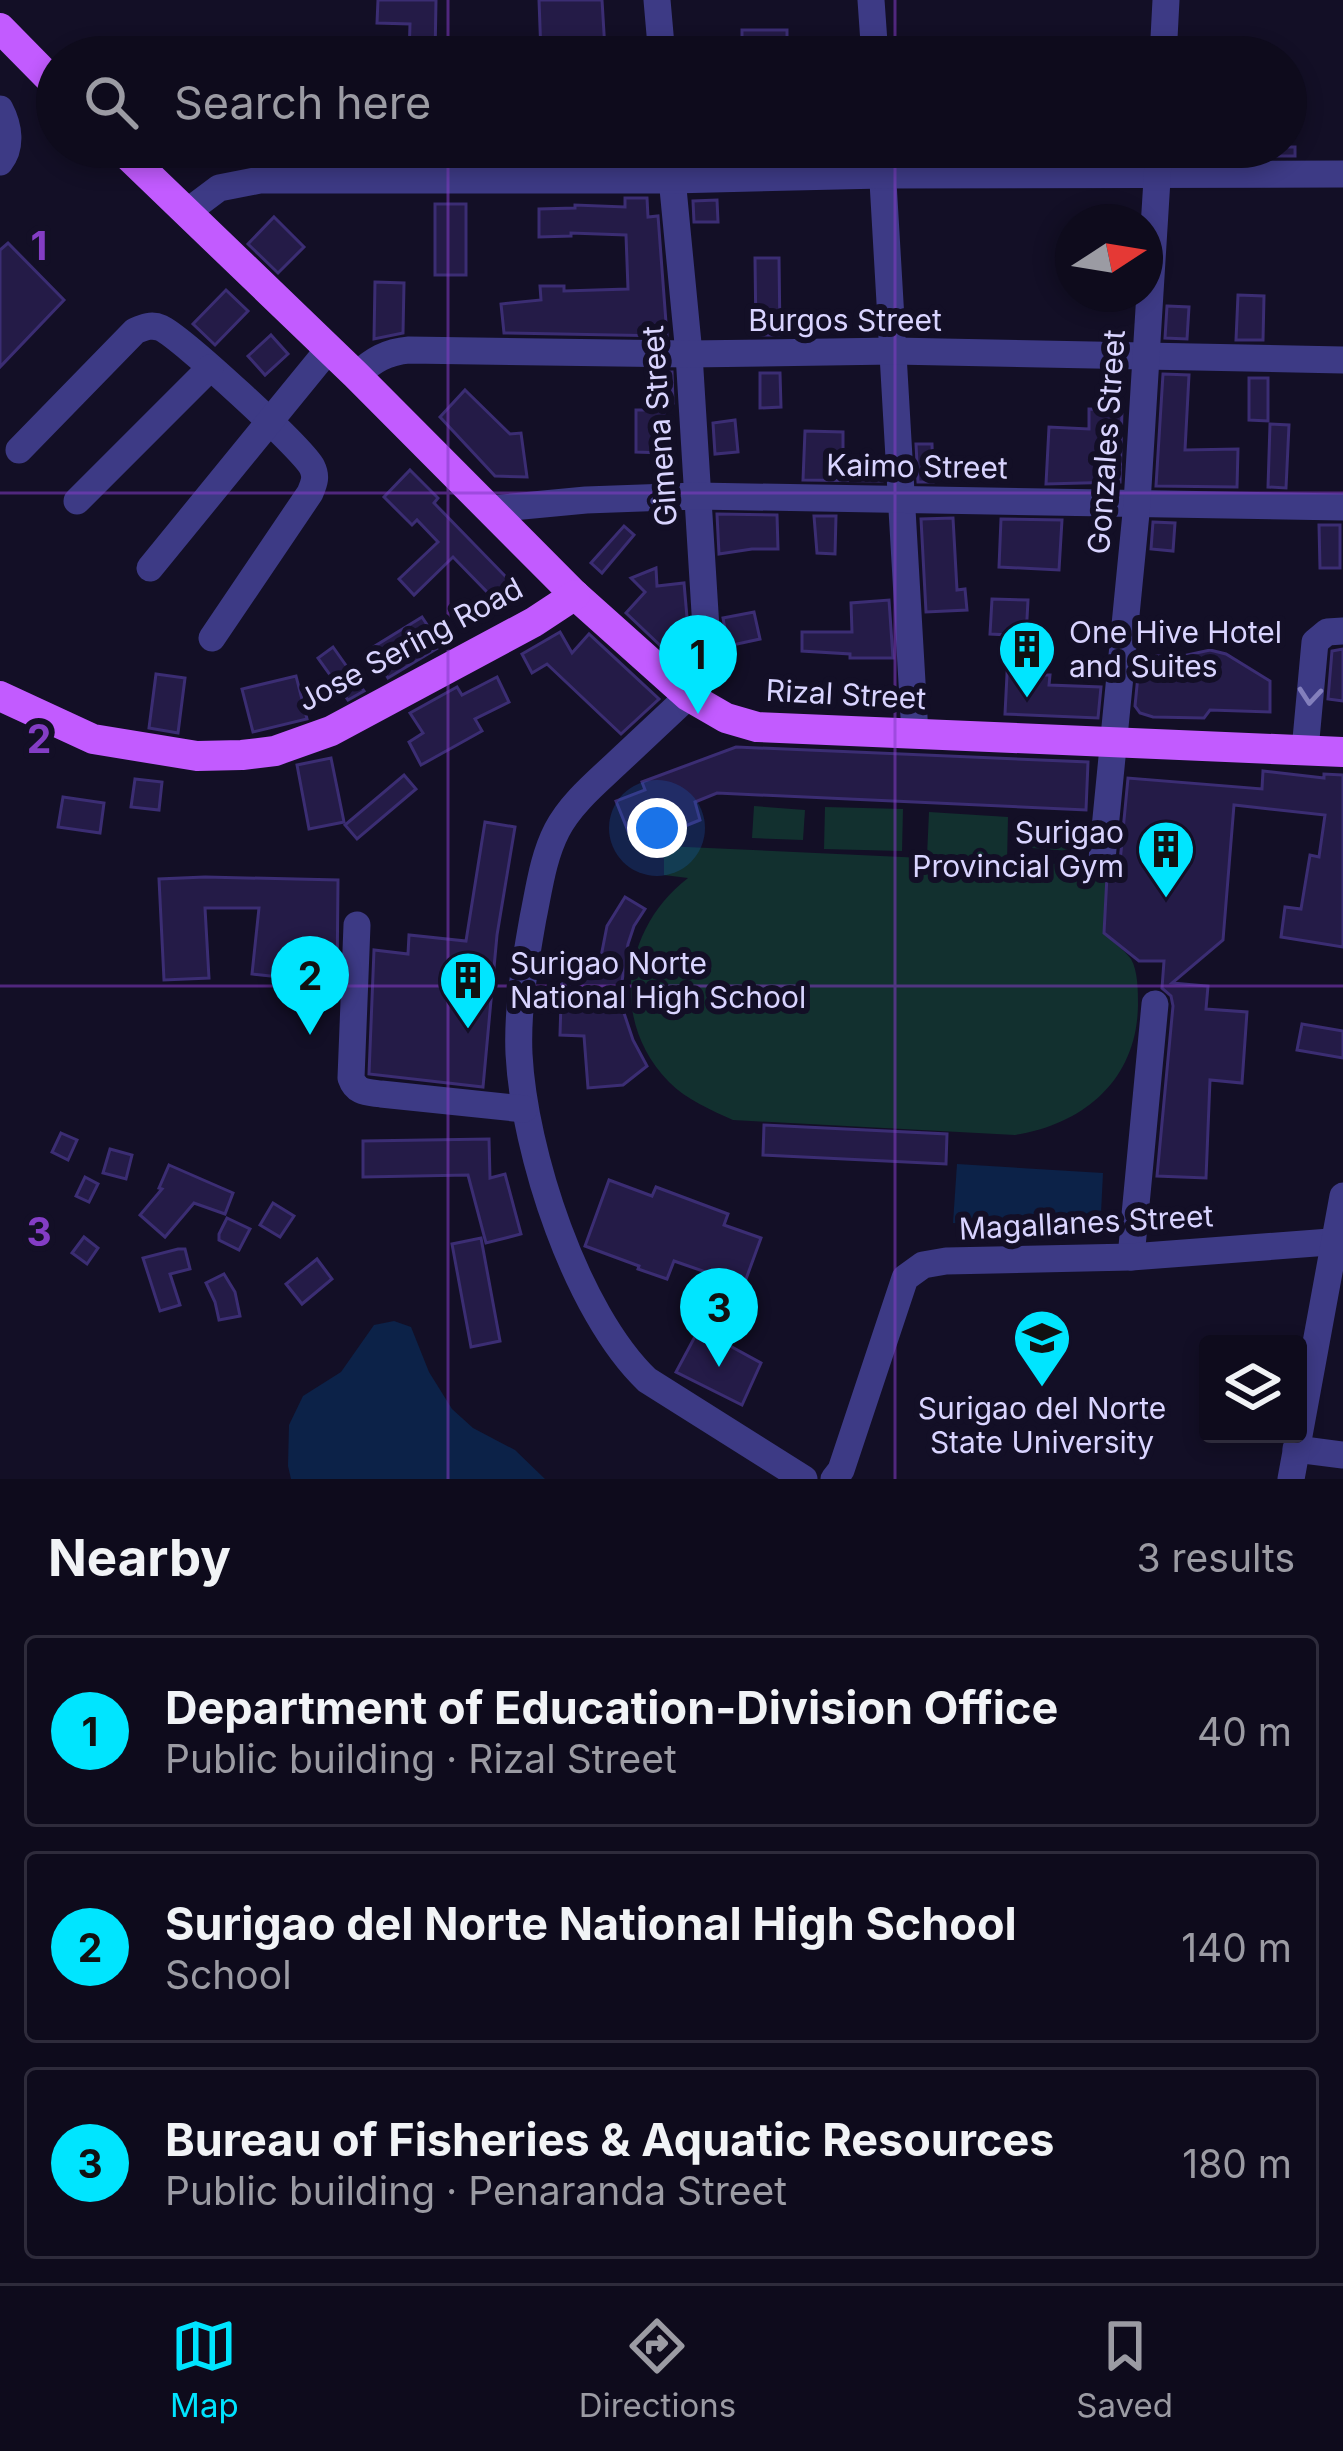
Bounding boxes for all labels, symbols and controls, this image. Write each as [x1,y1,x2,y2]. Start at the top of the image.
search box [36,36,1307,168]
icon: search [78,69,144,135]
text: Search here [174,75,431,130]
north arrow [1055,204,1163,312]
text: 1 [31,222,47,269]
street label: Burgos Street [748,302,942,338]
street label: Gimena Street [634,324,684,528]
street label: Gonzales Street [1080,328,1132,556]
street label: Kaimo Street [826,446,1008,486]
street label: Jose Sering Road [291,570,529,718]
place label: One Hive Hotel and Suites [1069,614,1282,684]
pin: 1 [659,615,737,714]
building icon: One Hive Hotel and Suites [996,618,1058,700]
street label: Rizal Street [765,672,927,716]
one-way arrow [1298,687,1323,706]
text: 2 [27,715,51,762]
your location [627,798,687,858]
place label: Surigao Provincial Gym [912,814,1124,884]
building icon: Surigao Provincial Gym [1135,818,1197,900]
pin: 2 [271,936,349,1035]
place label: Surigao Norte National High School [510,945,806,1015]
building icon: Surigao Norte National High School [437,949,499,1031]
street label: Magallanes Street [958,1197,1214,1247]
text: 3 [26,1208,52,1255]
pin: 3 [680,1268,758,1367]
school or university icon: Surigao del Norte State University [1011,1307,1073,1389]
map controls [1199,1335,1307,1443]
button: layers [1199,1335,1307,1443]
place label: Surigao del Norte State University [918,1390,1166,1460]
text: Nearby [48,1527,231,1588]
text: 3 results [1137,1534,1295,1581]
text: Department of Education-Division Office [165,1680,1058,1735]
text: 1 [82,1708,98,1755]
text: 40 m [1197,1708,1292,1755]
text: Public building · Rizal Street [165,1735,677,1782]
text: Surigao del Norte National High School [165,1896,1017,1951]
text: 2 [78,1924,102,1971]
text: 140 m [1181,1924,1292,1971]
text: School [165,1951,292,1998]
text: Bureau of Fisheries & Aquatic Resources [165,2112,1054,2167]
text: 3 [77,2140,103,2187]
text: 180 m [1182,2140,1292,2187]
text: Public building · Penaranda Street [165,2167,787,2214]
tab: Map [170,2313,239,2425]
tab: Directions [579,2313,736,2425]
tab: Saved [1076,2313,1173,2425]

